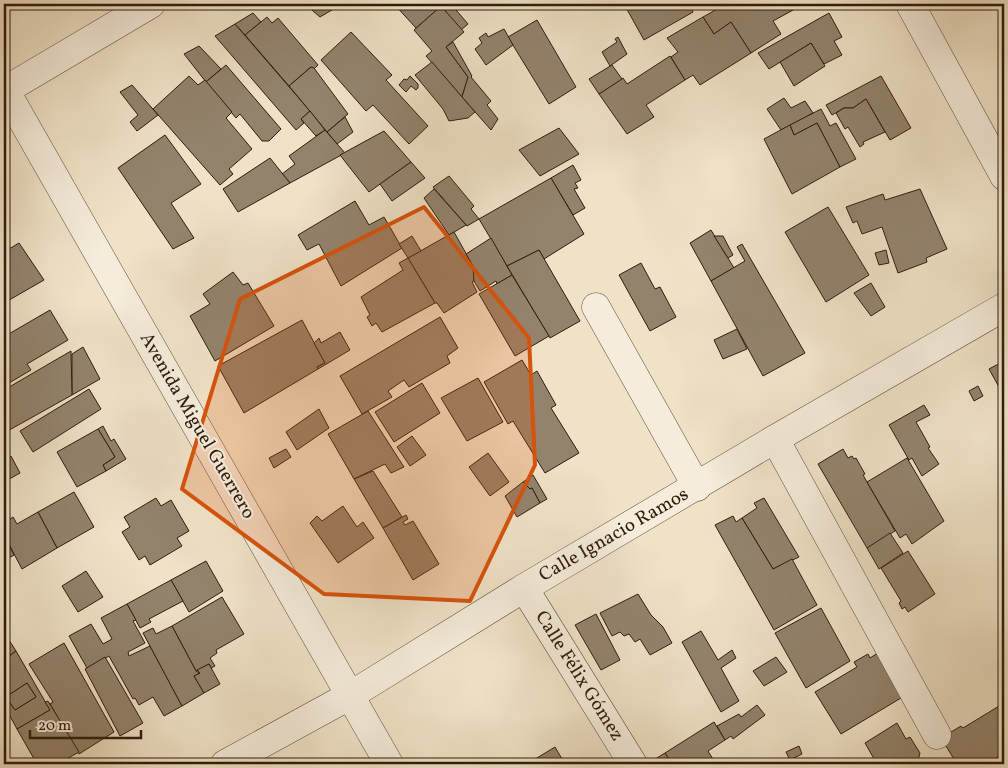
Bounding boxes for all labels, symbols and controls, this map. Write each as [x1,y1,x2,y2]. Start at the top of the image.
street label: Avenida Miguel Guerrero [133,328,261,524]
street label: Calle Ignacio Ramos [534,482,694,588]
street label: Calle Félix Gómez [528,606,630,746]
scale bar [30,708,141,740]
text: 20 m [38,716,71,737]

